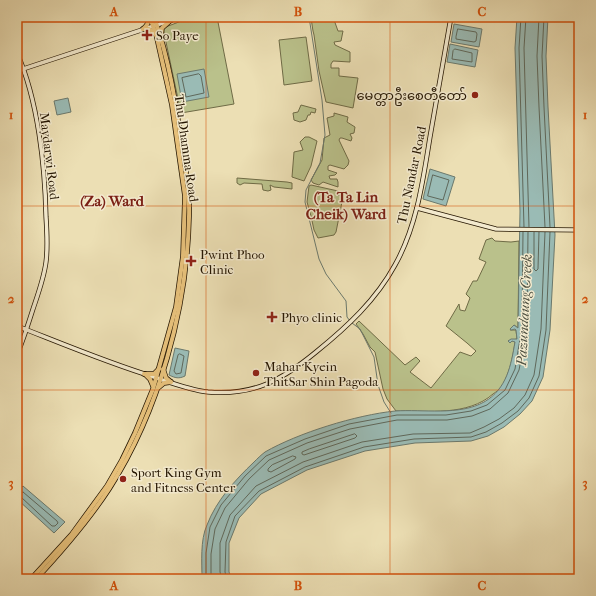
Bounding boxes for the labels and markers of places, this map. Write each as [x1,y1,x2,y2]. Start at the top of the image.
place label: So Paye [156,28,199,43]
marker: So Paye [141,29,153,41]
place label: မေတ္တာဦးစေတီတော် [357,87,467,106]
marker: မေတ္တာဦးစေတီတော် [470,90,480,100]
place label: Pwint Phoo Clinic [200,247,265,277]
marker: Pwint Phoo Clinic [185,255,197,267]
place label: Phyo clinic [281,310,342,325]
marker: Phyo clinic [266,311,278,323]
place label: Mahar Kyein ThitSar Shin Pagoda [264,359,379,389]
marker: Mahar Kyein ThitSar Shin Pagoda [251,368,261,378]
place label: Sport King Gym and Fitness Center [131,465,236,495]
marker: Sport King Gym and Fitness Center [118,474,128,484]

